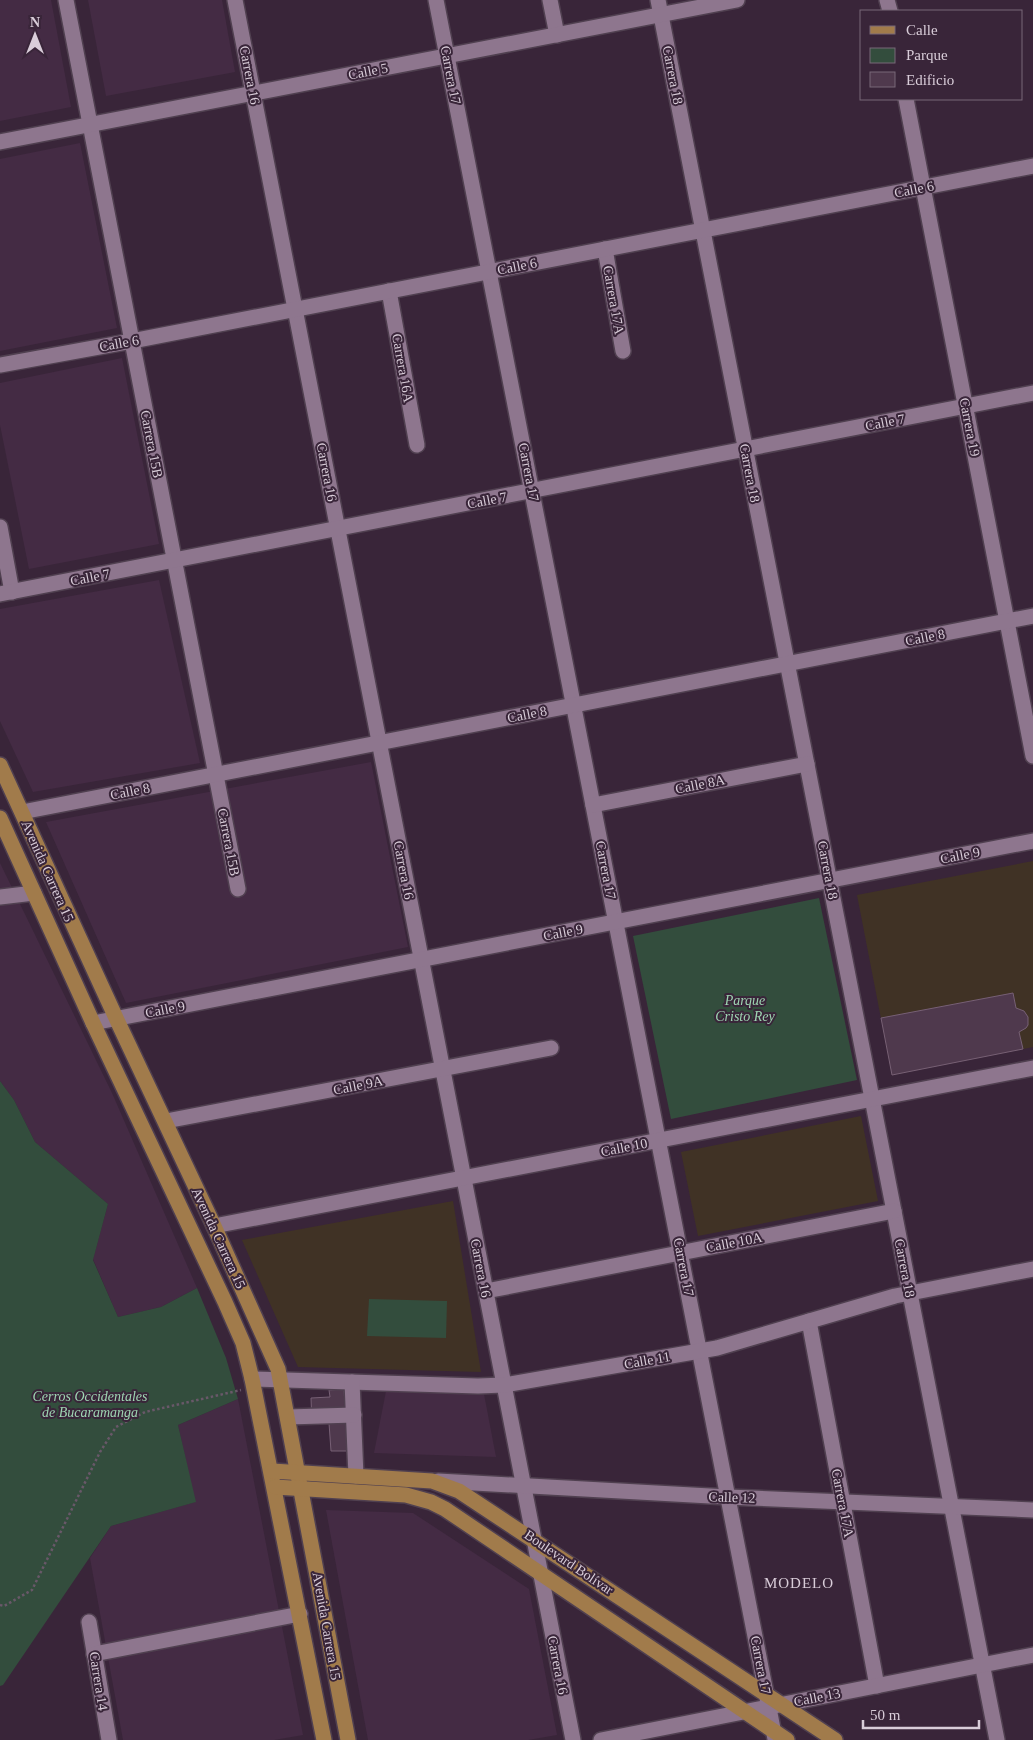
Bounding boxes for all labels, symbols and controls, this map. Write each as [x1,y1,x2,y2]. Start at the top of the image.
north arrow [10,10,60,60]
legend [860,10,1023,100]
text: N [30,15,40,30]
text: Calle [906,22,938,38]
street label: Carrera 16 [236,44,263,106]
street label: Carrera 17 [437,44,464,106]
street label: Carrera 18 [659,44,686,106]
text: Parque [906,47,948,63]
street label: Calle 5 [347,60,389,83]
text: Edificio [906,72,954,88]
street label: Calle 6 [893,178,935,201]
street label: Calle 6 [496,255,538,278]
street label: Carrera 17A [600,265,627,337]
street label: Calle 6 [98,333,140,354]
street label: Carrera 16A [389,333,416,405]
street label: Carrera 19 [956,396,983,458]
street label: Carrera 15B [138,409,165,479]
street label: Calle 7 [864,411,906,434]
street label: Carrera 16 [313,441,340,503]
street label: Carrera 17 [515,441,542,503]
street label: Carrera 18 [736,442,763,504]
street label: Calle 7 [466,489,508,512]
street label: Calle 7 [69,566,111,589]
street label: Calle 8 [904,626,946,649]
street label: Calle 8 [506,703,548,726]
street label: Calle 8A [674,772,727,797]
street label: Calle 8 [109,780,151,803]
street label: Carrera 15B [215,807,242,877]
street label: Avenida Carrera 15 [18,818,77,924]
street label: Carrera 16 [390,839,417,901]
street label: Carrera 17 [592,839,619,901]
street label: Carrera 18 [814,839,841,901]
street label: Calle 9 [939,844,981,867]
street label: Calle 9 [542,921,584,944]
park label: Parque Cristo Rey [715,993,776,1024]
street label: Calle 9 [144,998,186,1021]
street label: Calle 9A [332,1073,385,1098]
street label: Calle 10 [600,1136,649,1159]
street label: Avenida Carrera 15 [189,1185,248,1291]
street label: Calle 10A [705,1230,764,1255]
street label: Carrera 17 [670,1236,697,1298]
street label: Carrera 16 [467,1237,494,1299]
street label: Carrera 18 [891,1237,918,1299]
street label: Calle 11 [623,1349,671,1372]
park label: Cerros Occidentales de Bucaramanga [33,1389,148,1420]
street label: Carrera 17A [829,1468,857,1540]
street label: Calle 12 [708,1489,756,1506]
street label: Boulevard Bolívar [521,1527,616,1598]
street label: Avenida Carrera 15 [310,1571,343,1681]
district label: MODELO [764,1575,834,1591]
street label: Carrera 16 [544,1634,571,1696]
street label: Carrera 17 [747,1634,774,1696]
street label: Carrera 14 [86,1651,111,1712]
street label: Calle 13 [793,1686,842,1709]
scale bar [863,1698,979,1730]
text: 50 m [870,1707,901,1723]

